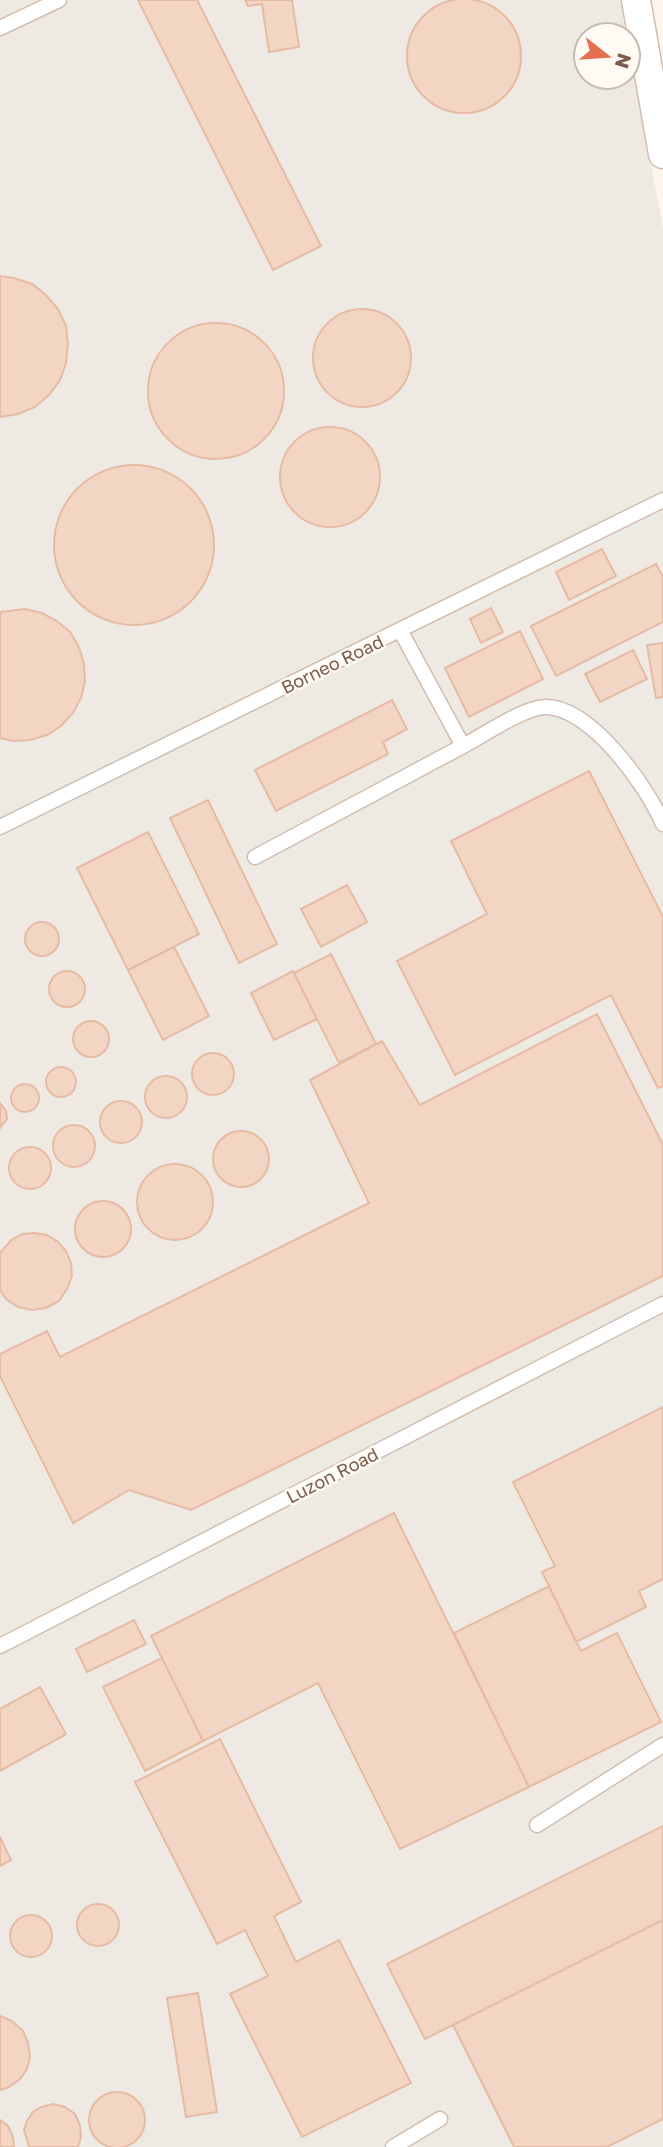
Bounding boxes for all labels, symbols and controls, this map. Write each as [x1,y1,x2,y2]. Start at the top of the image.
north arrow [572,21,642,91]
text: N [611,51,637,71]
street label: Borneo Road [277,630,387,698]
street label: Luzon Road [282,1442,382,1508]

